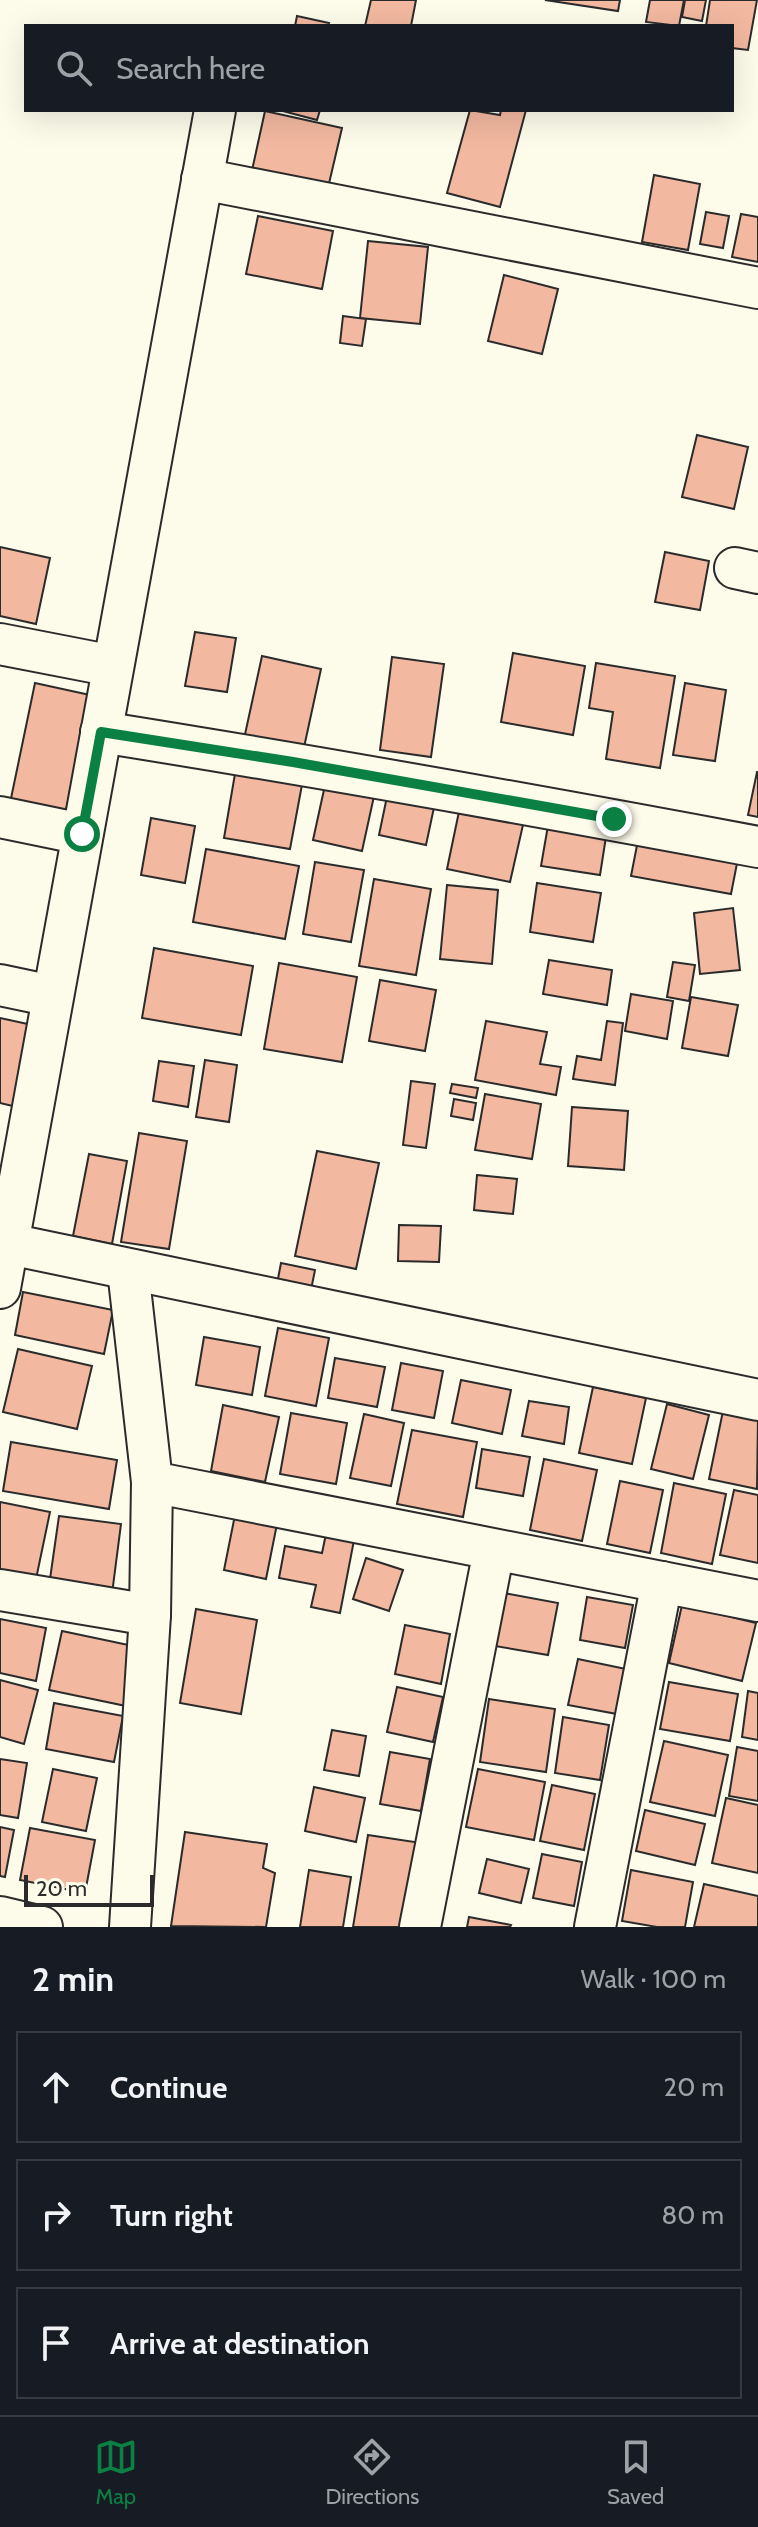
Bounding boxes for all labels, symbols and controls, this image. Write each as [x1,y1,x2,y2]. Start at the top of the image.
search box [24,24,734,112]
icon: search [52,46,96,90]
text: Search here [116,50,265,87]
route end [596,801,632,837]
route start [64,816,100,852]
scale bar [24,1871,154,1907]
text: 20 m [36,1875,87,1902]
text: 2 min [32,1958,114,2000]
text: Walk · 100 m [581,1963,726,1995]
icon: ahead [34,2065,78,2109]
text: Continue [110,2069,227,2106]
text: 20 m [664,2071,724,2103]
icon: right [34,2193,78,2237]
text: Turn right [110,2197,233,2234]
text: 80 m [661,2199,724,2231]
icon: arrive [34,2321,78,2365]
text: Arrive at destination [110,2325,370,2362]
tab: Map [94,2435,138,2510]
tab: Directions [325,2435,419,2510]
tab: Saved [607,2435,664,2510]

